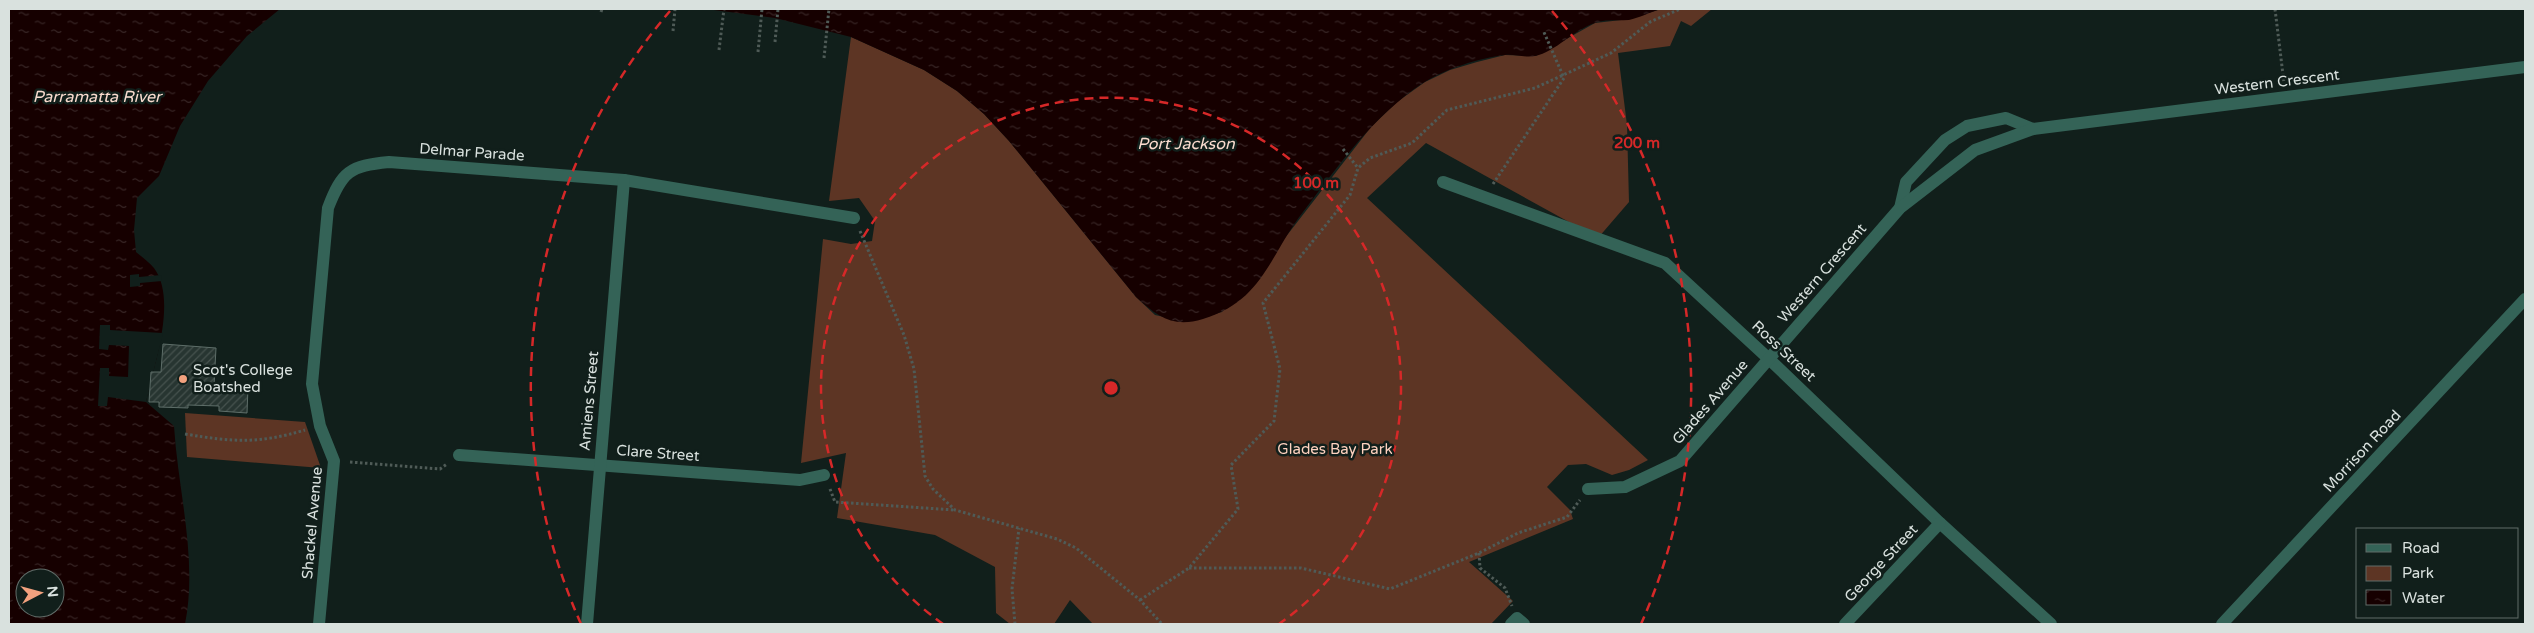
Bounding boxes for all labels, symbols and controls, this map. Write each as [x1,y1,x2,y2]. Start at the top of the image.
street label: Western Crescent [2214,65,2341,99]
water label: Parramatta River [33,87,163,107]
water label: Port Jackson [1137,134,1236,154]
text: 200 m [1614,134,1660,152]
street label: Delmar Parade [419,139,525,165]
text: 100 m [1293,174,1339,192]
street label: Western Crescent [1774,219,1870,326]
street label: Ross Street [1748,317,1820,385]
street label: Amiens Street [576,350,602,452]
street label: Glades Avenue [1668,356,1752,448]
place label: Scot's College Boatshed [193,361,293,396]
marker: Scot's College Boatshed [177,373,189,385]
centre of rings [1102,379,1120,397]
street label: Morrison Road [2319,406,2405,496]
park label: Glades Bay Park [1277,440,1393,458]
street label: Clare Street [616,441,700,465]
street label: Shackel Avenue [298,466,326,580]
street label: George Street [1841,520,1922,605]
legend [2356,528,2519,618]
text: Road [2402,539,2440,557]
text: Park [2402,564,2434,582]
north arrow [15,568,65,618]
text: N [43,585,61,598]
text: Water [2402,589,2445,607]

